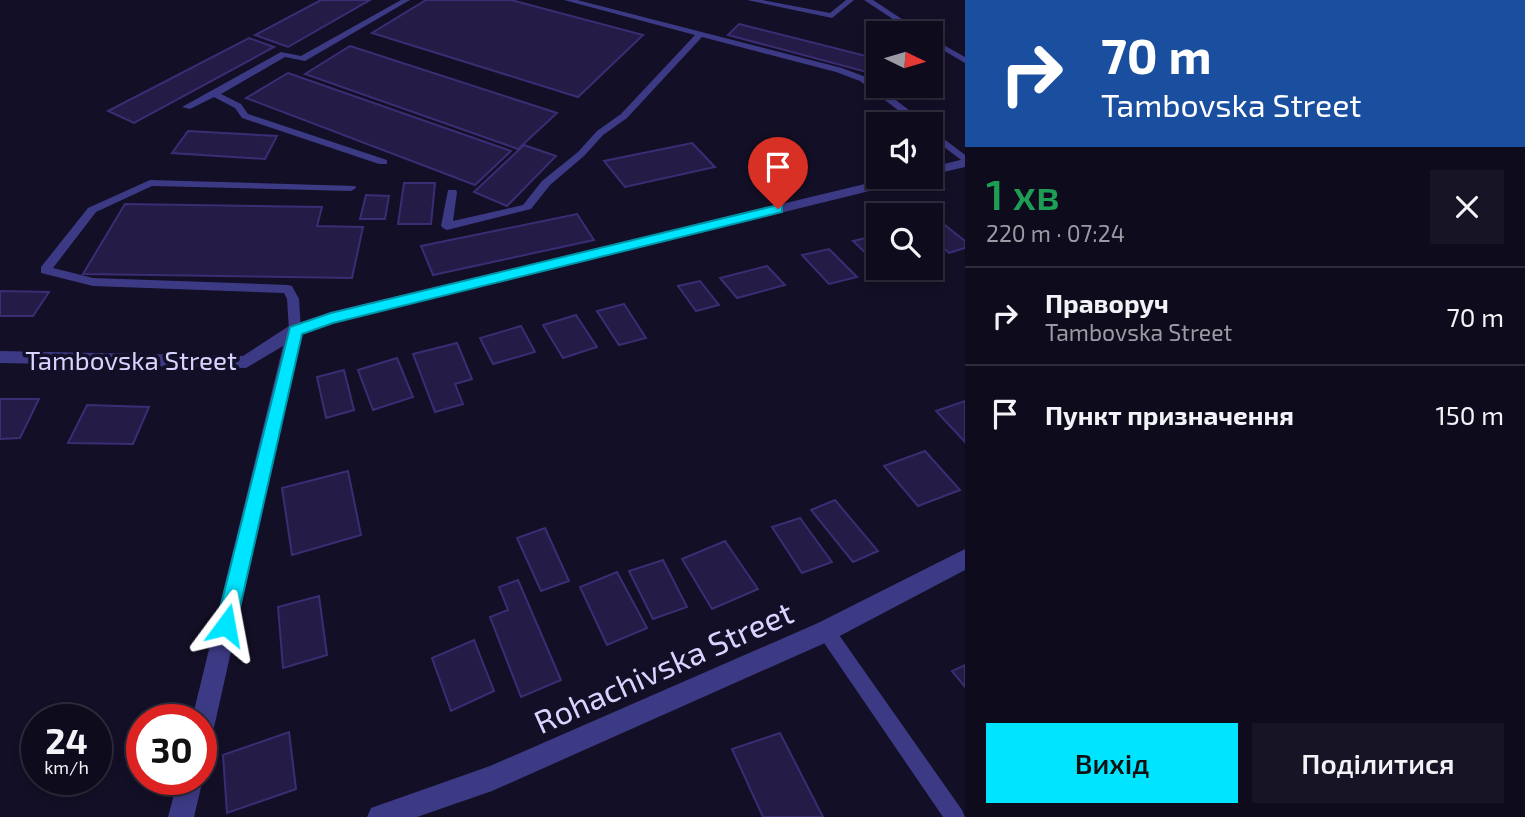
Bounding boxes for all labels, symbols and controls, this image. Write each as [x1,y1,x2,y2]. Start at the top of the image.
north arrow [866,21,943,98]
map controls [866,21,943,280]
text: 70 m [1101,25,1212,84]
icon: right [986,28,1077,119]
text: Tambovska Street [1101,85,1362,123]
button: sound [866,112,943,189]
pin [748,137,808,209]
icon: arrive [759,148,797,186]
text: 1 хв [986,168,1060,218]
button: close [1430,170,1504,244]
button: search [866,203,943,280]
text: 220 m · 07:24 [986,219,1125,247]
text: Праворуч [1045,287,1169,318]
icon: right [986,297,1024,335]
text: 70 m [1446,301,1504,332]
text: Tambovska Street [1045,318,1232,346]
street label: Tambovska Street [25,344,237,375]
icon: arrive [986,395,1024,433]
text: Пункт призначення [1045,399,1294,430]
text: 150 m [1435,399,1504,430]
position arrow [189,588,263,662]
street label: Rohachivska Street [528,592,798,740]
speed limit sign: 30 [126,704,217,795]
text: 24 [45,719,88,761]
button: Вихід [986,723,1238,803]
button: Поділитися [1252,723,1504,803]
text: km/h [44,756,89,778]

